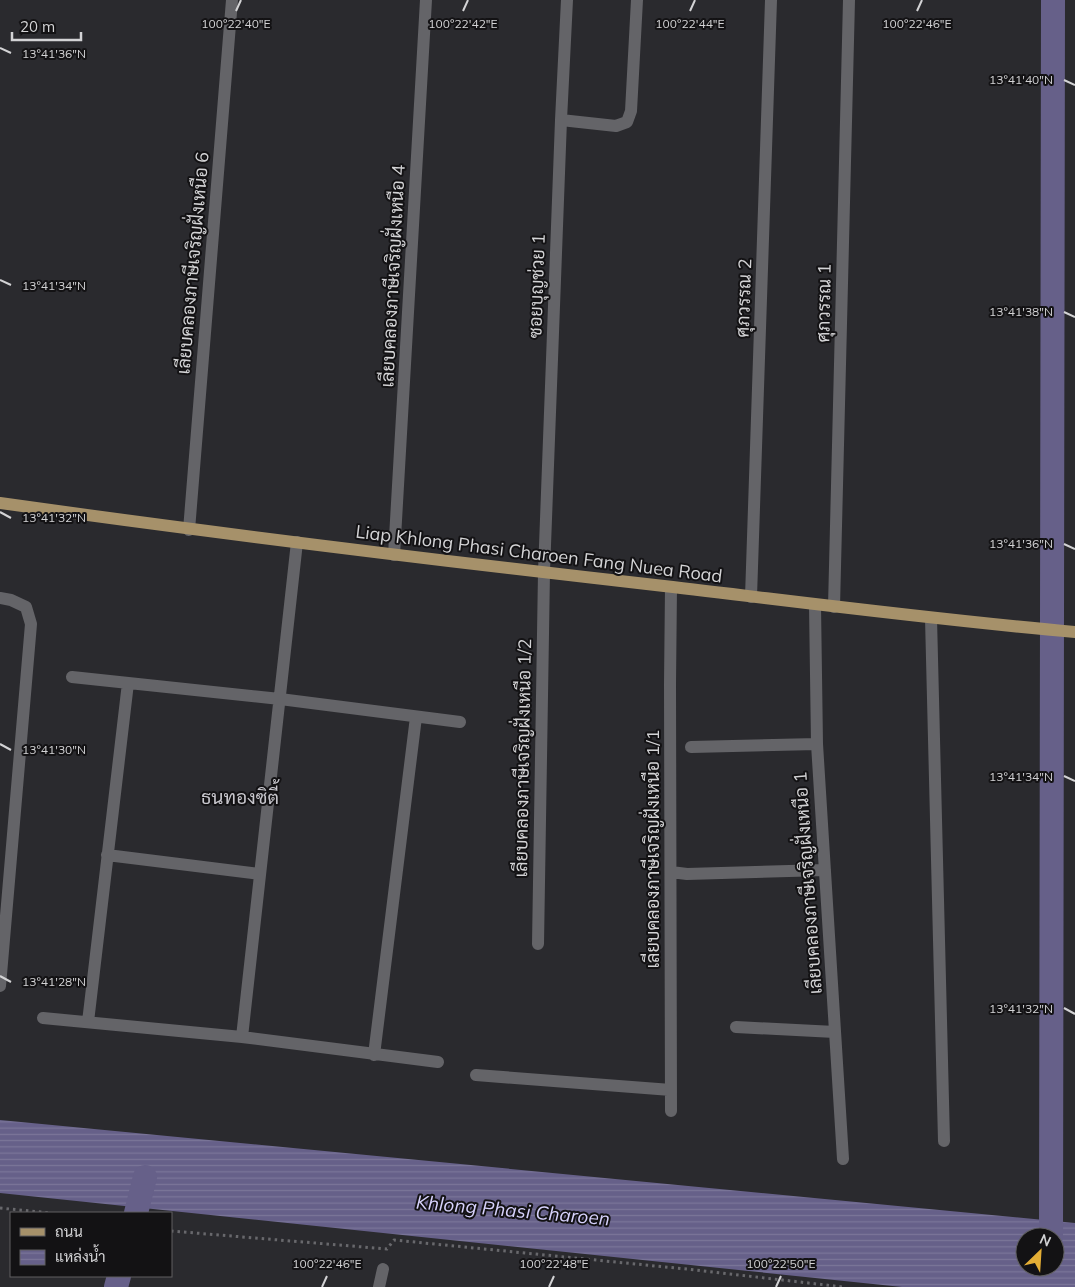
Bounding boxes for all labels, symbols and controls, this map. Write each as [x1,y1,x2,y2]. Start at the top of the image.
scale bar [12,10,81,42]
text: 100°22'40"E [201,16,271,31]
text: 100°22'42"E [428,16,498,31]
text: 100°22'44"E [655,16,725,31]
text: 100°22'46"E [882,16,952,31]
text: 20 m [20,17,55,36]
text: 13°41'36"N [22,46,86,61]
text: 13°41'40"N [989,72,1053,87]
street label: เลียบคลองภาษีเจริญฝั่งเหนือ 6 [168,151,214,375]
street label: เลียบคลองภาษีเจริญฝั่งเหนือ 4 [372,164,410,388]
street label: ซอยบุญช่วย 1 [523,233,551,339]
street label: ศุภวรรณ 2 [731,258,757,338]
street label: ศุภวรรณ 1 [811,263,837,343]
text: 13°41'34"N [22,278,86,293]
text: 13°41'38"N [989,304,1053,319]
text: 13°41'32"N [22,510,86,525]
street label: Liap Khlong Phasi Charoen Fang Nuea Road [354,520,724,587]
text: 13°41'36"N [989,536,1053,551]
street label: เลียบคลองภาษีเจริญฝั่งเหนือ 1/2 [505,638,536,878]
street label: เลียบคลองภาษีเจริญฝั่งเหนือ 1/1 [638,729,664,969]
text: 13°41'30"N [22,742,86,757]
text: 13°41'34"N [989,769,1053,784]
street label: เลียบคลองภาษีเจริญฝั่งเหนือ 1 [785,771,827,995]
district label: ธนทองซิตี้ [201,779,280,809]
text: 13°41'28"N [22,974,86,989]
text: 13°41'32"N [989,1001,1053,1016]
water label: Khlong Phasi Charoen [415,1190,611,1230]
legend [10,1212,172,1277]
text: ถนน [55,1222,83,1241]
north arrow [1015,1227,1065,1277]
text: N [1037,1230,1054,1251]
text: แหล่งน้ำ [55,1244,106,1266]
text: 100°22'46"E [292,1256,362,1271]
text: 100°22'48"E [519,1256,589,1271]
text: 100°22'50"E [746,1256,816,1271]

